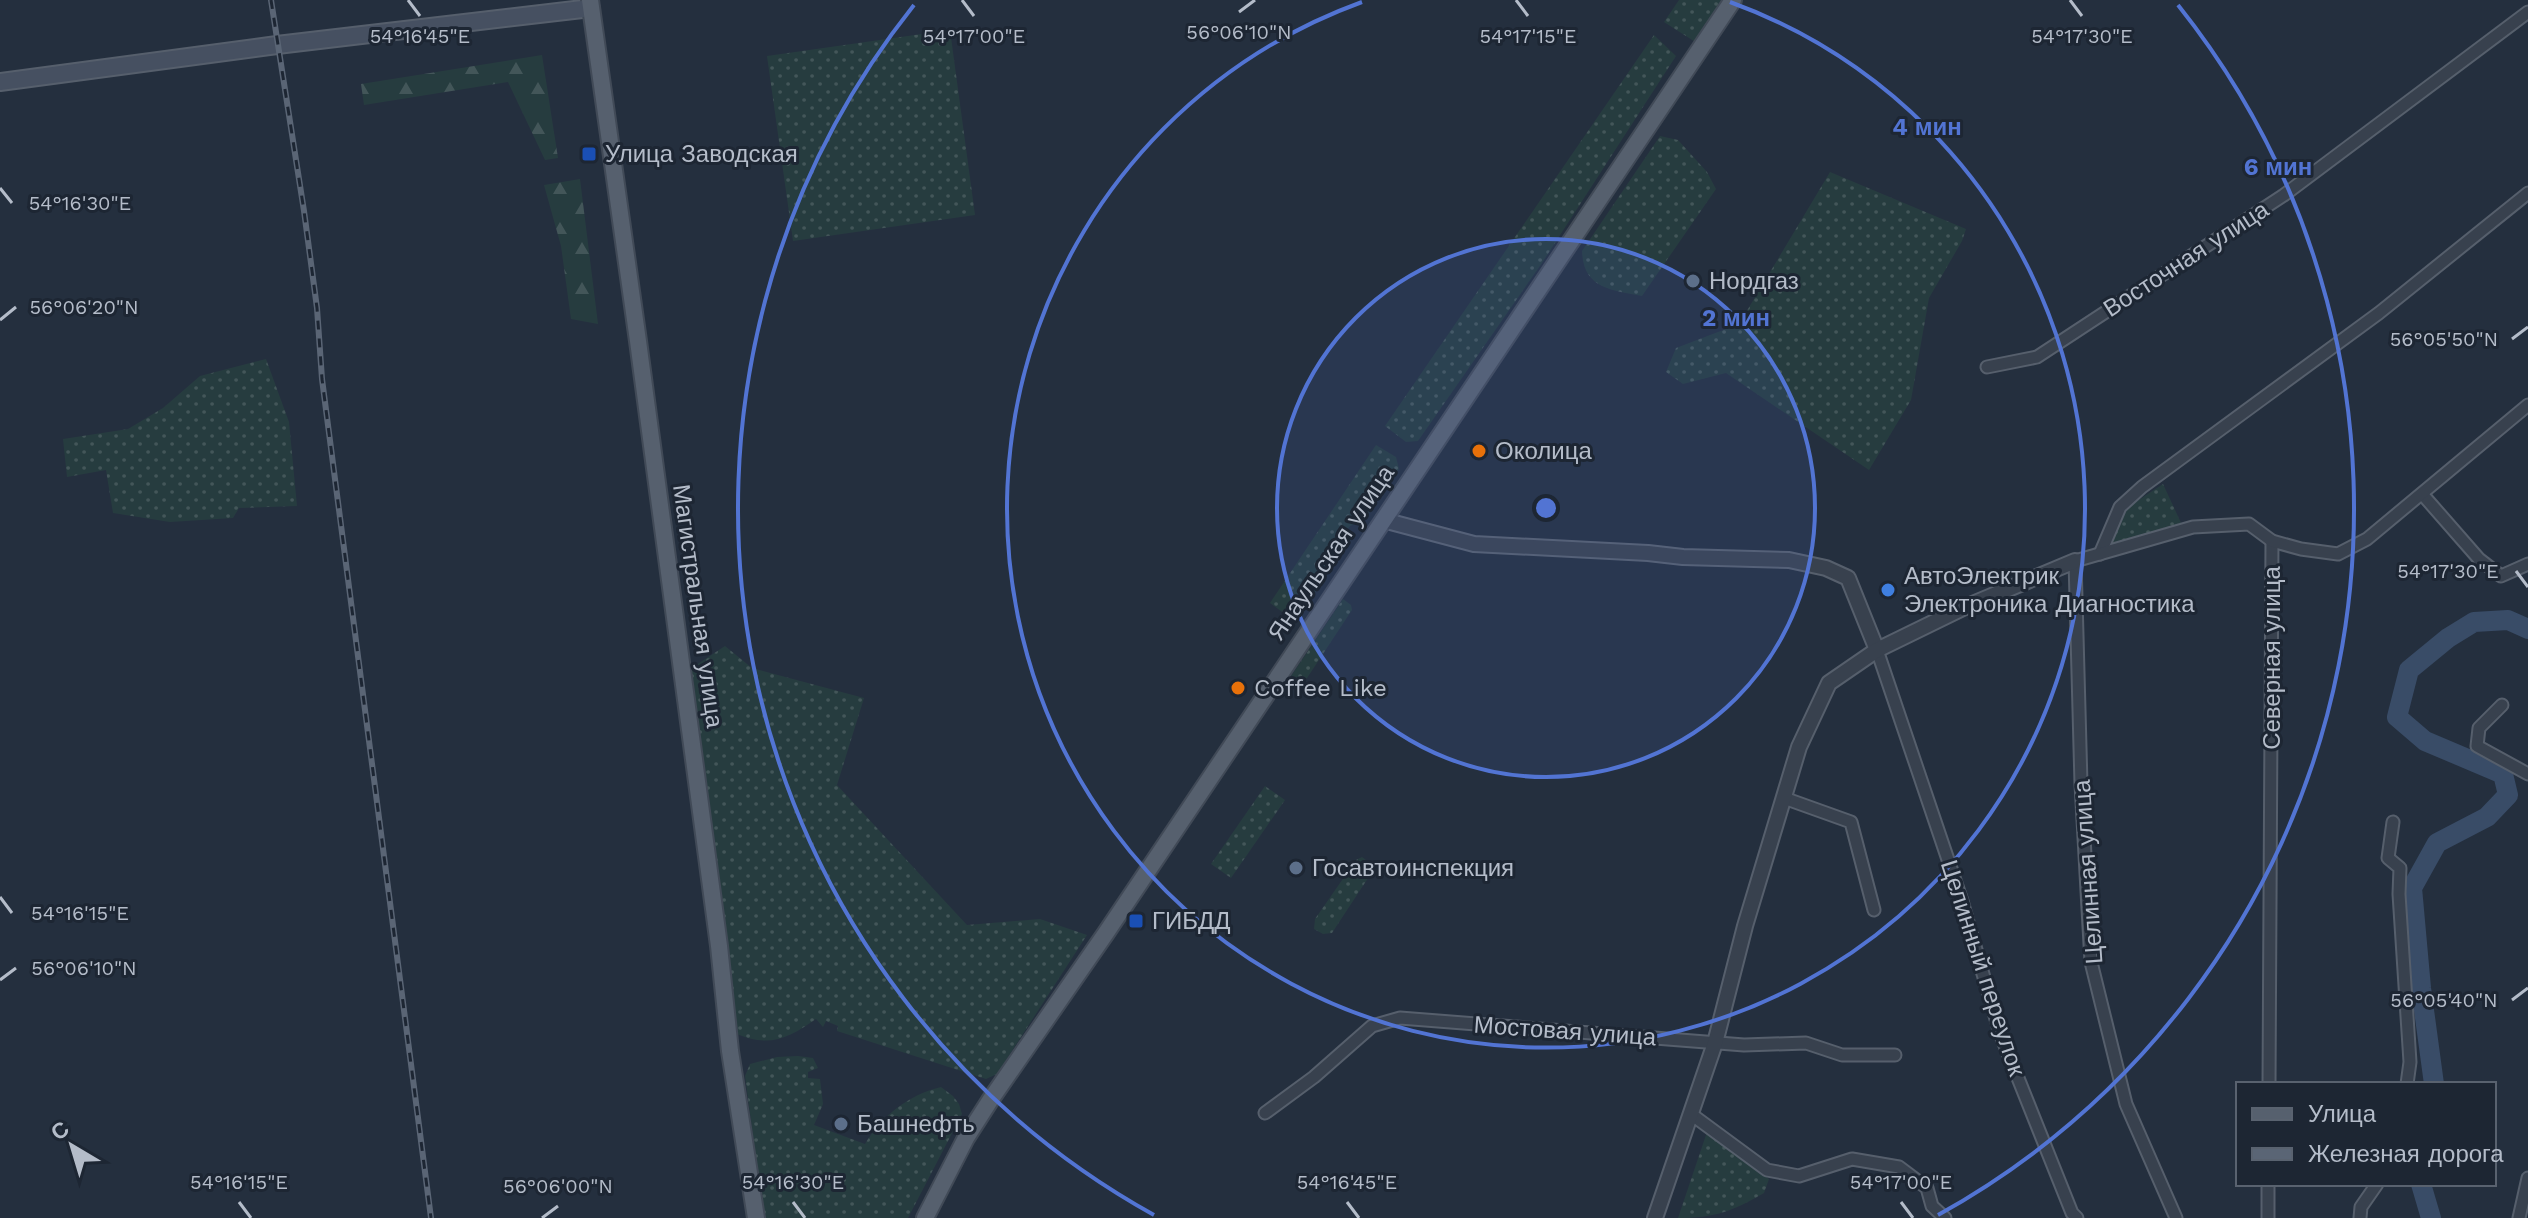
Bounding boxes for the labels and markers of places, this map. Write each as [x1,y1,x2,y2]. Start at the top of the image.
place label: Улица Заводская [605,140,798,168]
marker: Улица Заводская [580,145,598,163]
place label: Нордгаз [1709,267,1799,295]
marker: Нордгаз [1684,272,1702,290]
place label: Околица [1495,437,1592,465]
marker: Околица [1470,442,1488,460]
centre of rings [1532,494,1560,522]
place label: АвтоЭлектрик Электроника Диагностика [1904,562,2195,618]
marker: АвтоЭлектрик Электроника Диагностика [1879,581,1897,599]
place label: Coffee Like [1254,674,1387,702]
marker: Coffee Like [1229,679,1247,697]
place label: Госавтоинспекция [1312,854,1514,882]
marker: Госавтоинспекция [1287,859,1305,877]
place label: ГИБДД [1152,907,1231,935]
marker: ГИБДД [1127,912,1145,930]
place label: Башнефть [857,1110,975,1138]
marker: Башнефть [832,1115,850,1133]

